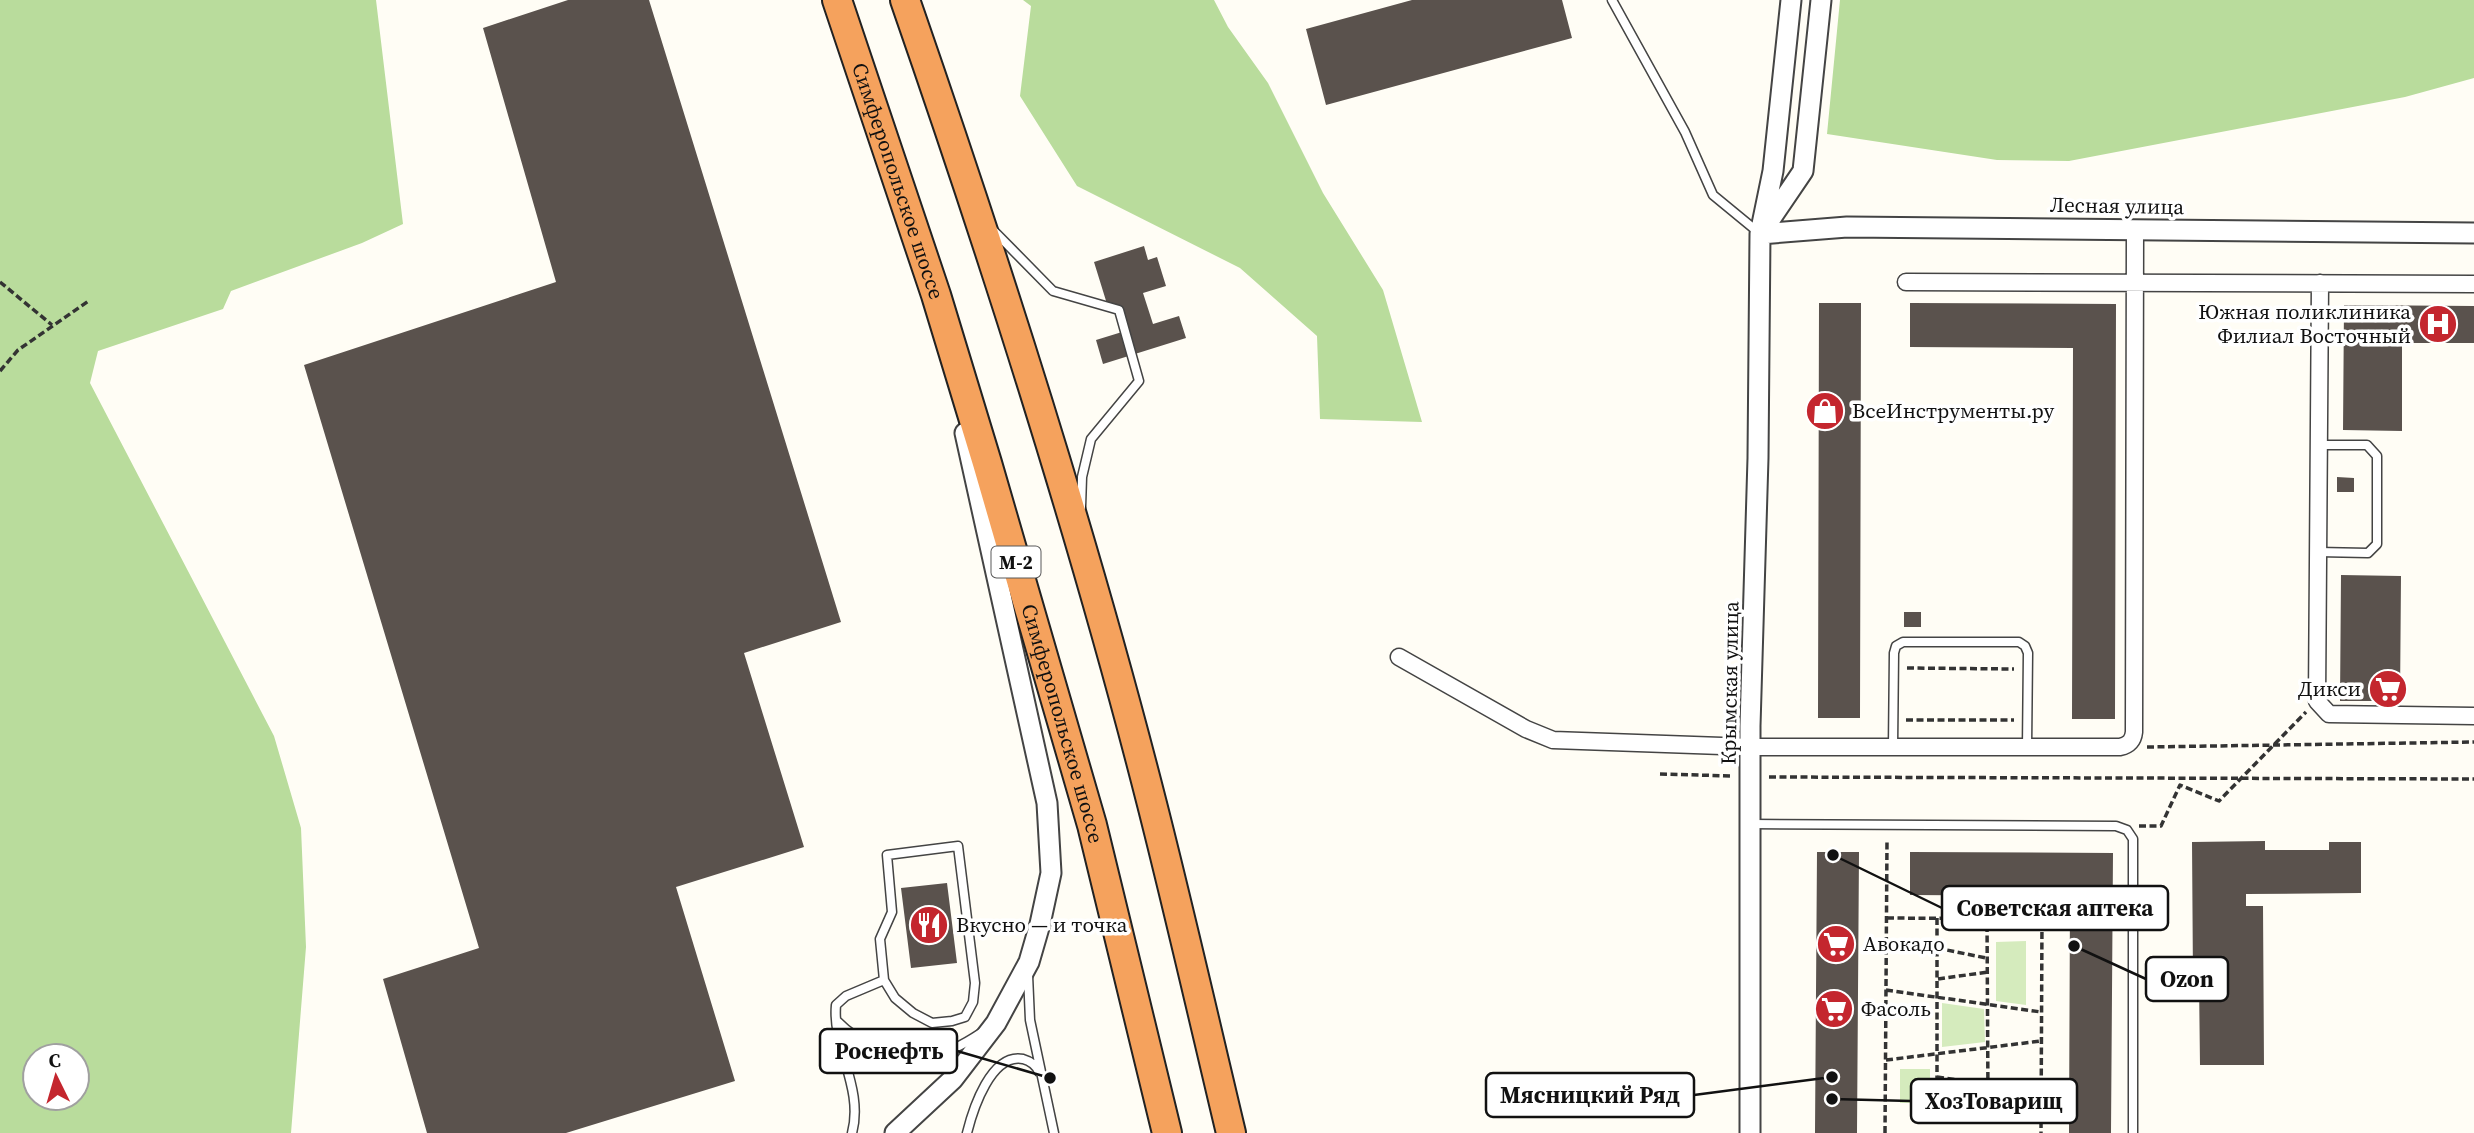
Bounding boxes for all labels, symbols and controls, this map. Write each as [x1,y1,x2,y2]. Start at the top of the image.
street label: Симферопольское шоссе [845,59,951,303]
street label: Лесная улица [2050,190,2185,221]
place label: Южная поликлиника Филиал Восточный [2198,297,2411,350]
hospital icon: Южная поликлиника Филиал Восточный [2417,303,2459,345]
shop icon: ВсеИнструменты.ру [1804,390,1846,432]
place label: ВсеИнструменты.ру [1852,396,2055,425]
road number: М-2 [992,547,1040,578]
street label: Симферопольское шоссе [1015,600,1111,846]
street label: Крымская улица [1714,601,1745,765]
supermarket icon: Дикси [2367,668,2409,710]
place label: Дикси [2298,674,2361,703]
callout: Советская аптека [1942,886,2168,930]
text: Советская аптека [1956,892,2154,924]
restaurant icon: Вкусно — и точка [908,904,950,946]
place label: Вкусно — и точка [956,910,1128,939]
supermarket icon: Авокадо [1815,923,1857,965]
place label: Авокадо [1863,929,1945,958]
callout: Ozon [2146,957,2228,1001]
text: Ozon [2160,963,2214,995]
supermarket icon: Фасоль [1813,988,1855,1030]
place label: Фасоль [1861,994,1931,1023]
callout: Роснефть [820,1029,957,1073]
text: Роснефть [835,1035,943,1067]
north arrow [21,1042,91,1112]
text: С [47,1047,62,1074]
callout: Мясницкий Ряд [1486,1073,1694,1117]
text: Мясницкий Ряд [1500,1079,1680,1111]
callout: ХозТоварищ [1911,1079,2077,1123]
text: ХозТоварищ [1925,1085,2063,1117]

